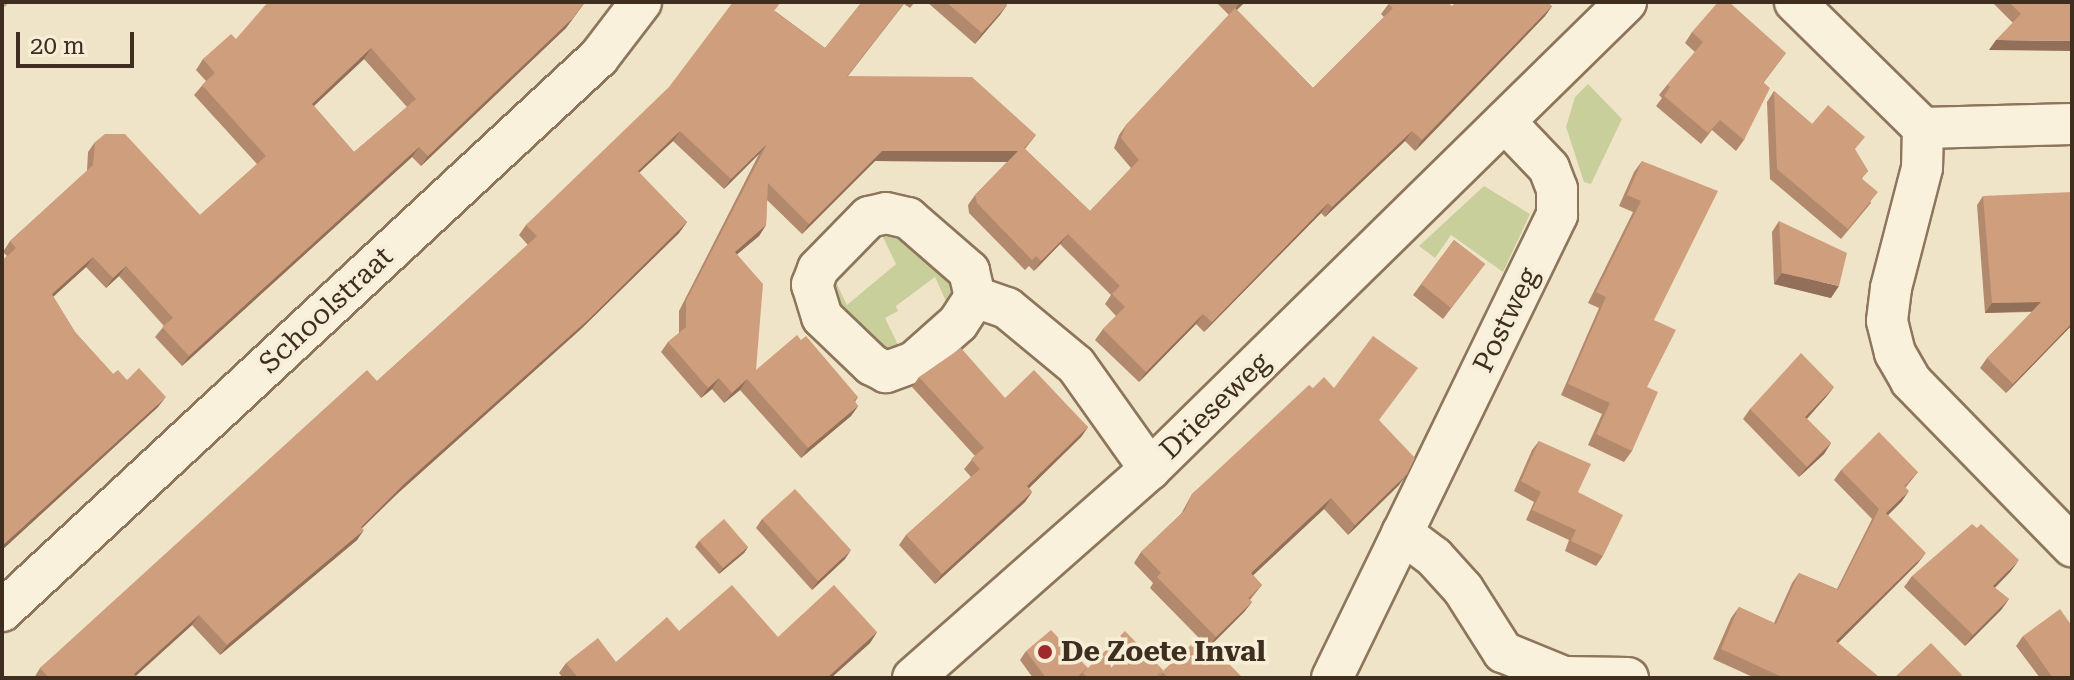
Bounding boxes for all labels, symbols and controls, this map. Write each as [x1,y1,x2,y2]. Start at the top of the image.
scale bar [20,16,138,66]
text: 20 m [30,32,85,60]
street label: Schoolstraat [252,240,400,380]
street label: Postweg [1466,262,1546,378]
street label: Drieseweg [1153,345,1277,467]
place label: De Zoete Inval [1061,635,1266,669]
marker: De Zoete Inval [1036,643,1054,661]

